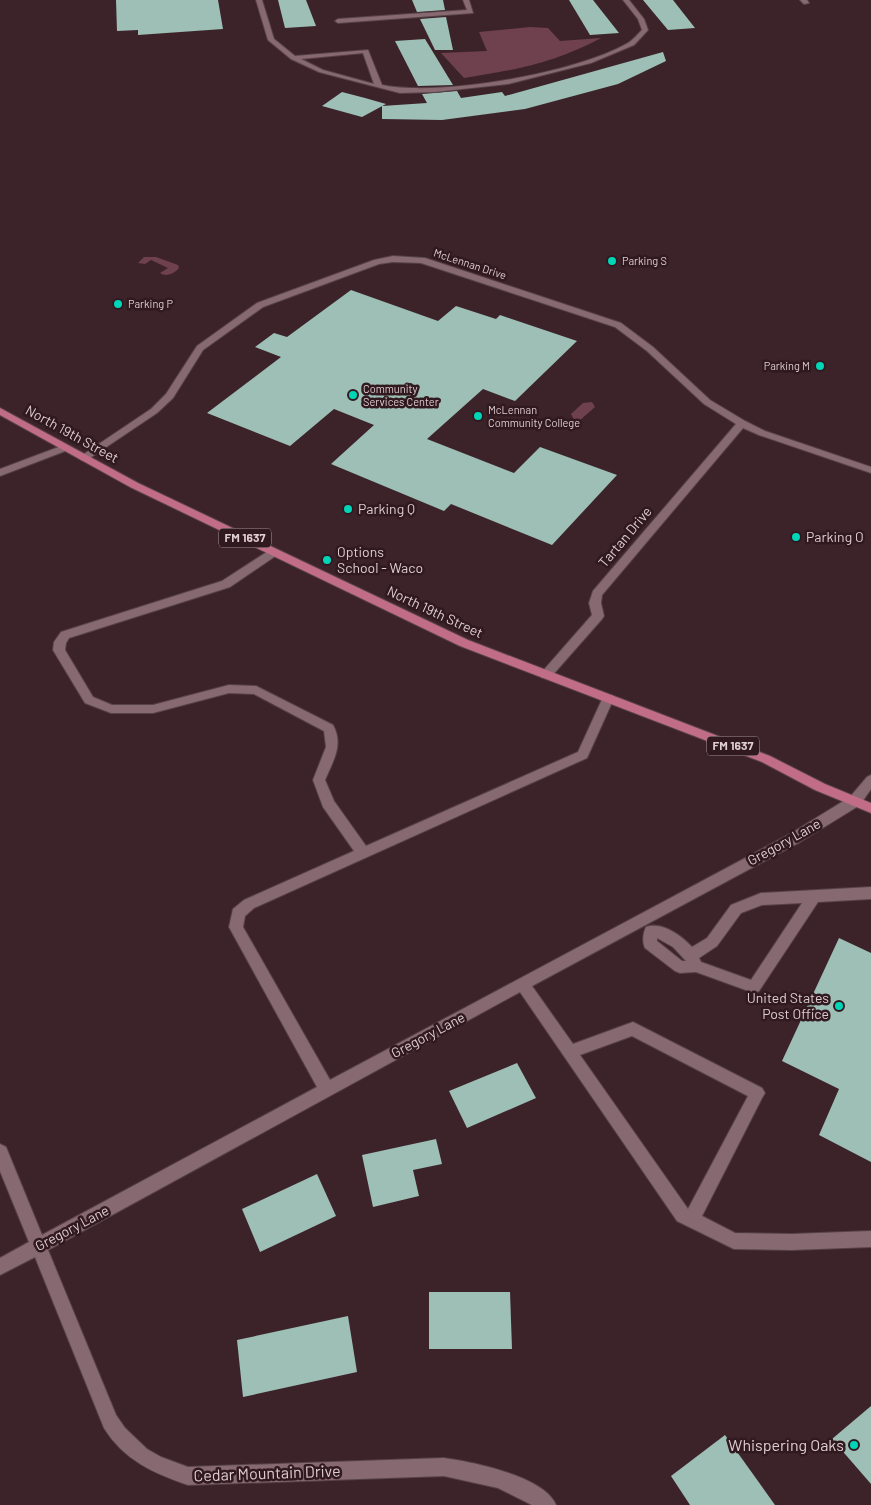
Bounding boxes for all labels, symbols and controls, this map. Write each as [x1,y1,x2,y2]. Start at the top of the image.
street label: McLennan Drive [432,246,508,281]
place label: Parking S [622,254,667,267]
marker: Parking S [606,255,618,267]
place label: Parking P [128,297,173,310]
marker: Parking P [112,298,124,310]
place label: Parking M [764,359,810,372]
marker: Parking M [814,360,826,372]
place label: Community Services Center [363,382,439,408]
marker: Community Services Center [347,389,359,401]
street label: North 19th Street [23,401,122,466]
place label: McLennan Community College [488,403,580,429]
marker: McLennan Community College [472,410,484,422]
place label: Parking Q [358,500,415,517]
marker: Parking Q [342,503,354,515]
street label: Tartan Drive [594,503,655,570]
road number: FM 1637 [219,528,271,548]
place label: Parking O [806,528,864,545]
marker: Parking O [790,531,802,543]
place label: Options School - Waco [337,543,423,576]
marker: Options School - Waco [321,554,333,566]
street label: North 19th Street [385,582,486,641]
road number: FM 1637 [707,736,759,756]
street label: Gregory Lane [744,815,823,869]
place label: United States Post Office [747,989,829,1022]
marker: United States Post Office [833,1000,845,1012]
street label: Gregory Lane [388,1008,467,1061]
street label: Gregory Lane [32,1201,111,1254]
place label: Whispering Oaks [728,1435,844,1454]
marker: Whispering Oaks [848,1439,860,1451]
street label: Cedar Mountain Drive [193,1460,341,1485]

